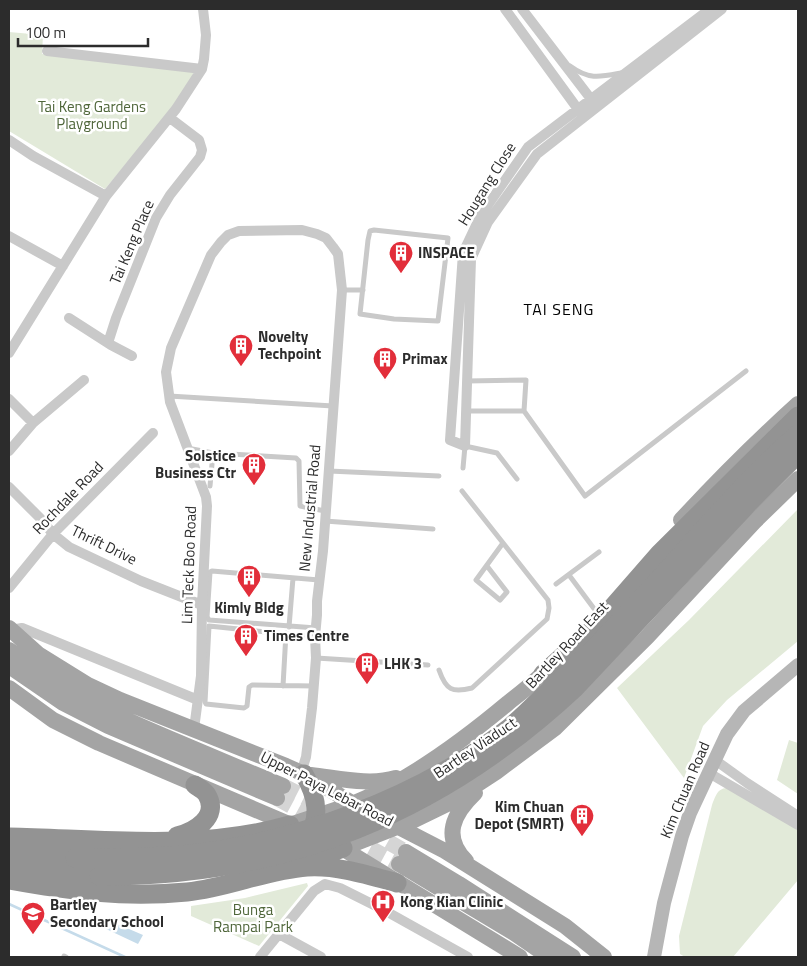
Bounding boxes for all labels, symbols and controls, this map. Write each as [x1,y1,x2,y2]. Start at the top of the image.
scale bar [18,15,148,47]
text: 100 m [25,21,66,44]
park label: Tai Keng Gardens Playground [38,95,146,135]
street label: Hougang Close [452,138,521,230]
street label: Tai Keng Place [103,196,160,287]
building icon: INSPACE [388,240,414,274]
place label: INSPACE [418,241,475,264]
district label: TAI SENG [524,297,594,321]
place label: Novelty Techpoint [258,325,322,365]
building icon: Novelty Techpoint [228,333,254,367]
building icon: Primax [372,346,398,380]
place label: Primax [402,347,448,370]
street label: New Industrial Road [292,443,327,572]
place label: Solstice Business Ctr [155,444,236,484]
building icon: Solstice Business Ctr [241,452,267,486]
street label: Rochdale Road [27,456,109,539]
street label: Lim Teck Boo Road [175,505,202,624]
street label: Thrift Drive [67,519,141,570]
building icon: Kimly Bldg [236,564,262,598]
street label: Bartley Road East [520,595,614,694]
place label: Kimly Bldg [214,596,284,619]
building icon: Times Centre [233,623,259,657]
place label: Times Centre [264,624,349,647]
building icon: LHK 3 [354,651,380,685]
place label: LHK 3 [384,652,422,675]
street label: Bartley Viaduct [429,711,522,784]
street label: Kim Chuan Road [654,738,715,842]
street label: Upper Paya Lebar Road [257,745,398,832]
place label: Kim Chuan Depot (SMRT) [474,795,564,835]
building icon: Kim Chuan Depot (SMRT) [569,803,595,837]
hospital icon: Kong Kian Clinic [370,889,396,923]
place label: Kong Kian Clinic [400,890,503,913]
place label: Bartley Secondary School [50,893,164,933]
park label: Bunga Rampai Park [213,898,293,938]
school or university icon: Bartley Secondary School [20,901,46,935]

